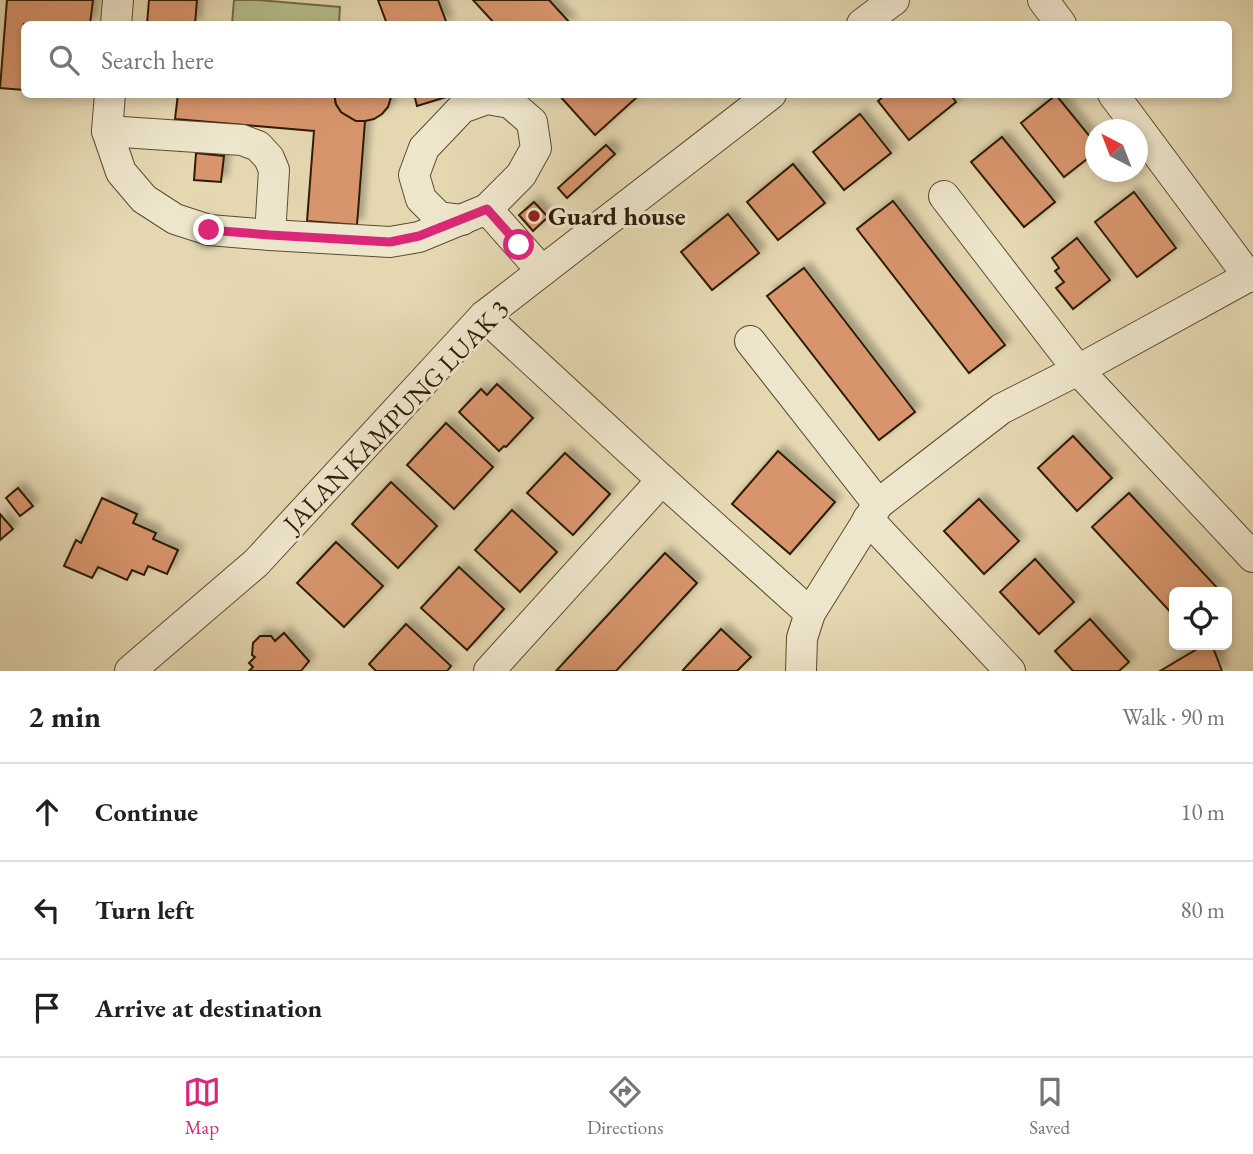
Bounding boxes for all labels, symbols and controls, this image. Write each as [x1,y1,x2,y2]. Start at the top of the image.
search box [21,21,1232,98]
icon: search [45,41,83,79]
text: Search here [101,43,214,77]
north arrow [1085,119,1148,182]
place label: Guard house [548,199,686,233]
marker: Guard house [526,208,542,224]
route end [193,214,224,245]
route start [503,229,534,260]
street label: JALAN KAMPUNG LUAK 3 [274,292,516,541]
map controls [1169,587,1232,650]
button: locate [1169,587,1232,650]
text: 2 min [28,697,101,736]
text: Walk · 90 m [1122,702,1225,732]
icon: ahead [28,793,66,831]
text: Continue [95,795,198,829]
text: 10 m [1180,797,1225,827]
icon: left [28,891,66,929]
text: Turn left [95,893,194,927]
text: 80 m [1180,895,1225,925]
icon: arrive [28,989,66,1027]
text: Arrive at destination [95,991,322,1025]
tab: Map [183,1073,221,1140]
tab: Directions [587,1073,663,1140]
tab: Saved [1029,1073,1070,1140]

